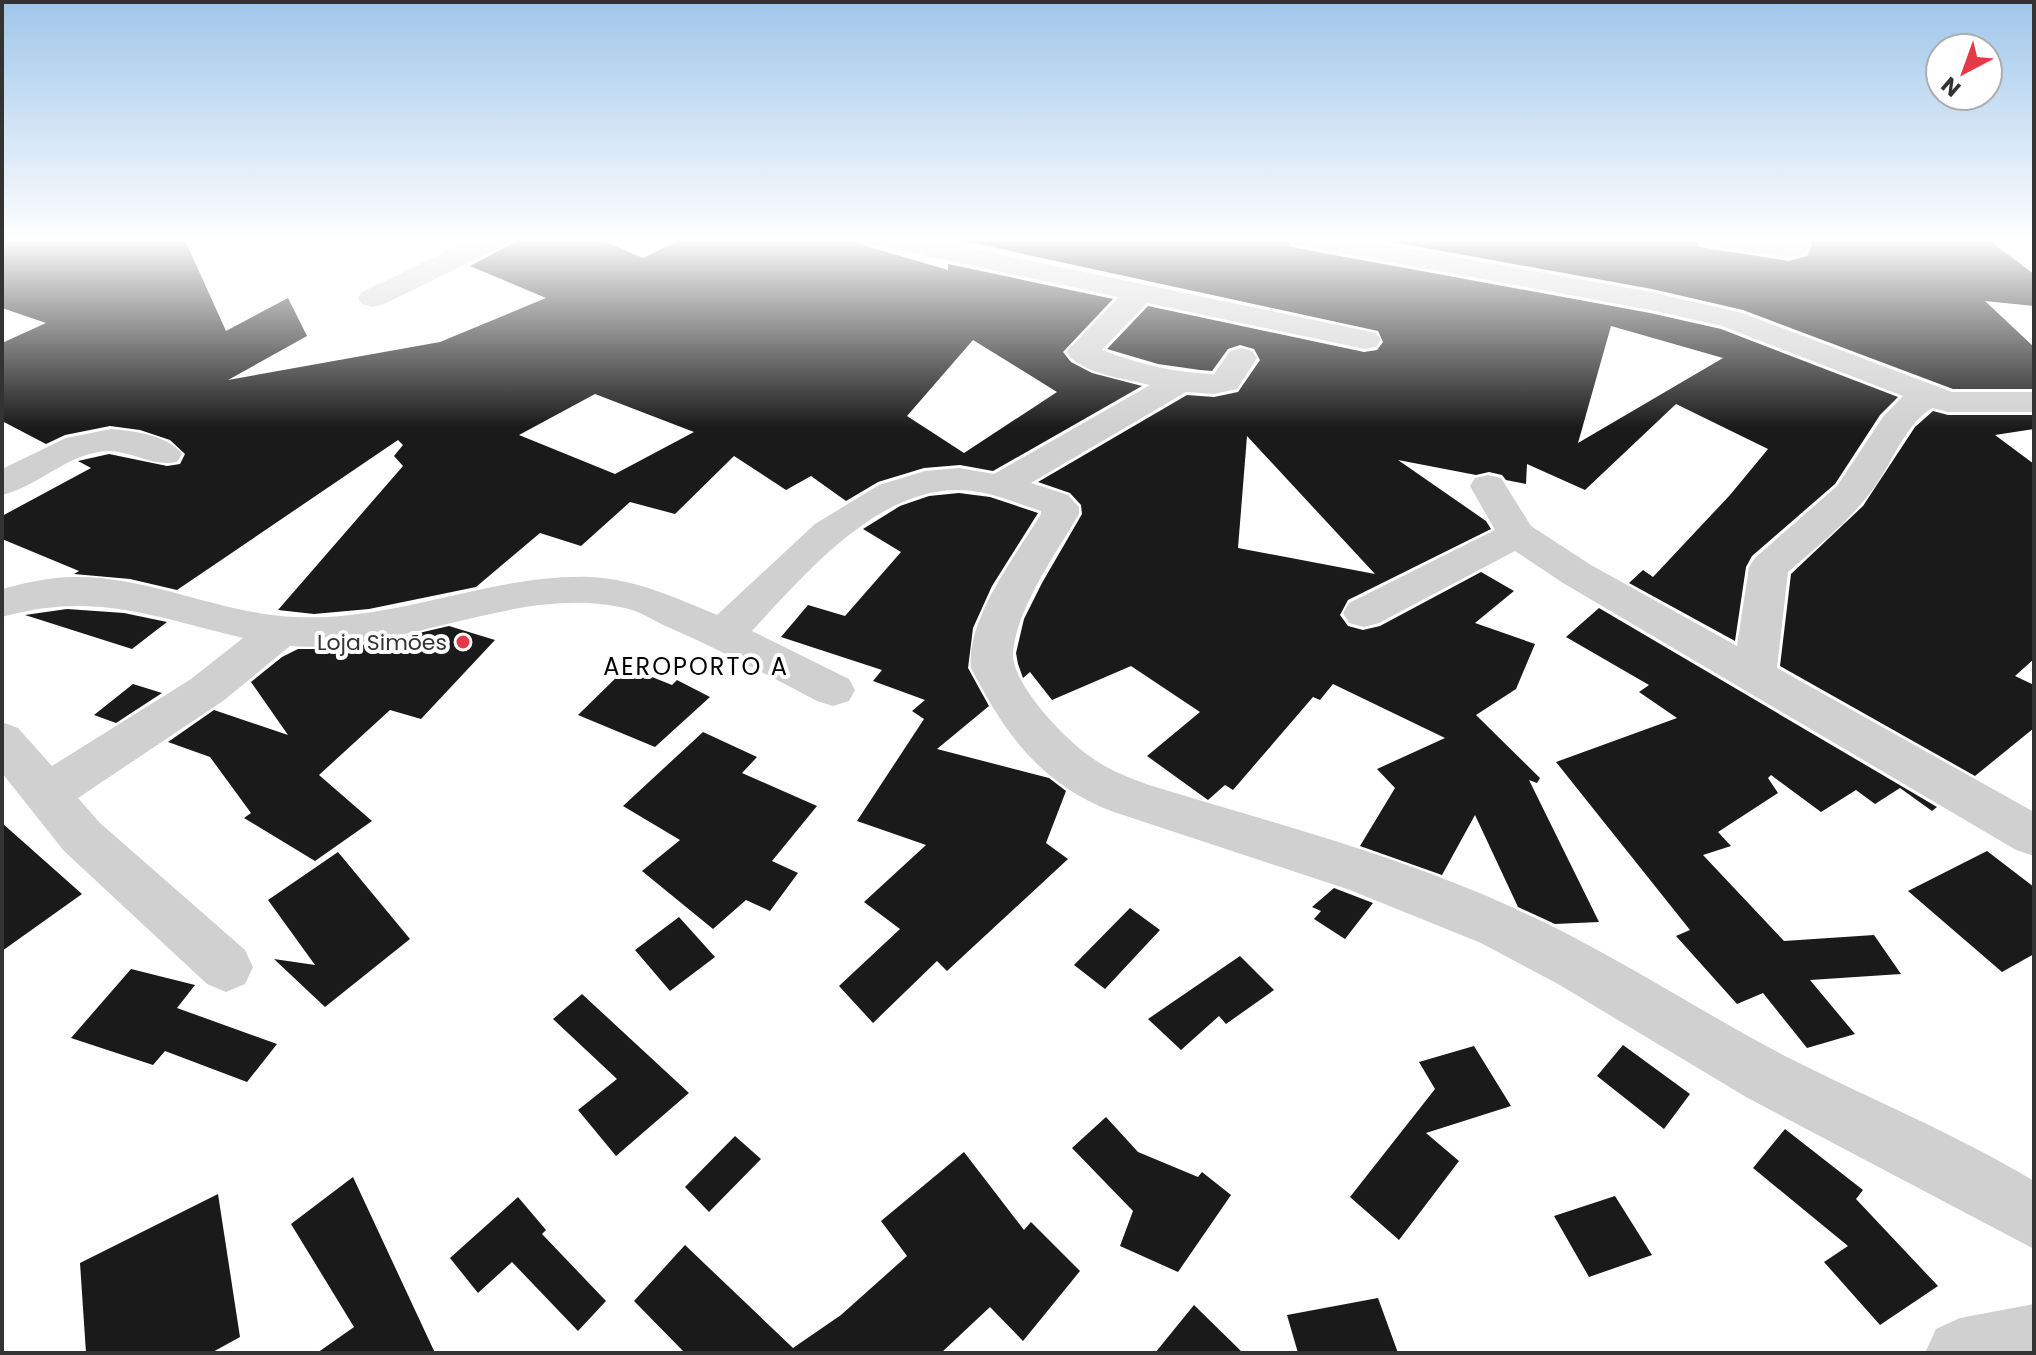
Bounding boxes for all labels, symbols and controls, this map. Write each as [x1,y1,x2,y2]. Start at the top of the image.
north arrow [1924,32,2004,112]
text: N [1935,70,1968,104]
place label: Loja Simões [317,627,447,658]
marker: Loja Simões [454,633,472,651]
district label: AEROPORTO A [603,650,789,683]

